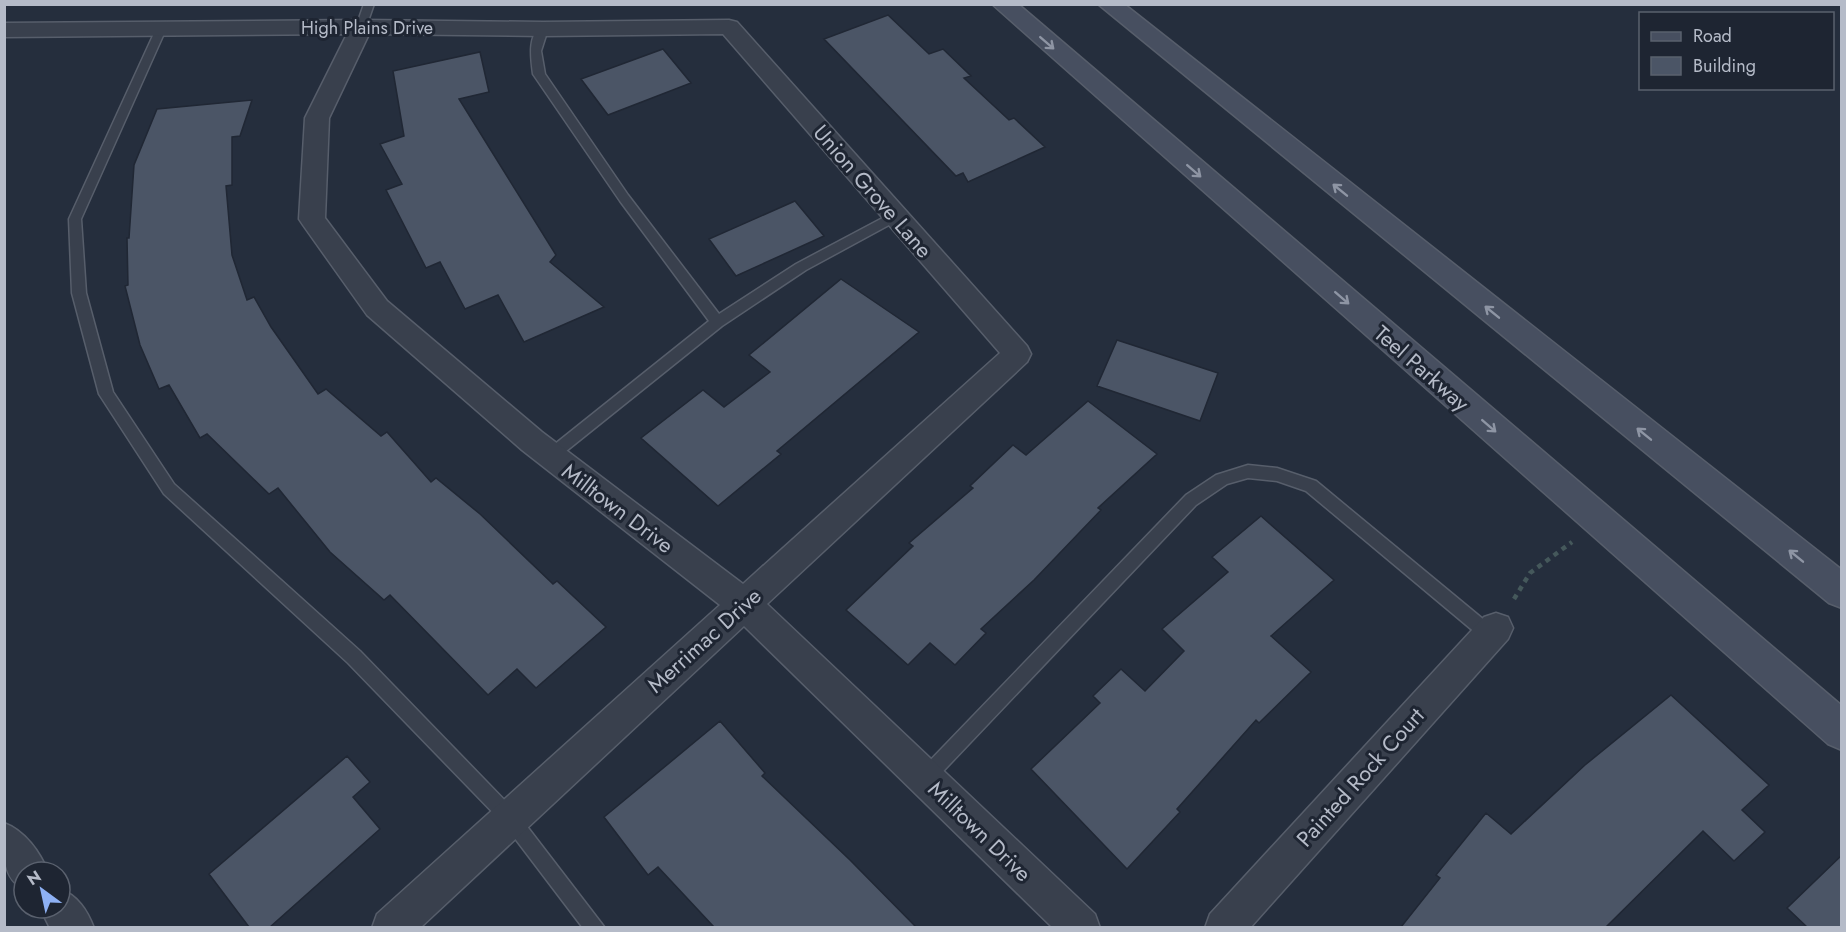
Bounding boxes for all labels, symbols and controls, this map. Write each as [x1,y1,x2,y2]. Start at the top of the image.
legend [1639,12,1834,90]
street label: High Plains Drive [301,15,433,41]
text: Road [1693,23,1732,49]
one-way arrow [1039,36,1054,50]
text: Building [1693,53,1756,79]
street label: Union Grove Lane [806,117,940,265]
one-way arrow [1186,164,1201,178]
one-way arrow [1332,183,1348,196]
one-way arrow [1334,291,1349,305]
one-way arrow [1484,305,1500,318]
street label: Teel Parkway [1367,318,1477,419]
one-way arrow [1481,419,1497,432]
one-way arrow [1636,427,1652,440]
street label: Milltown Drive [555,455,681,561]
one-way arrow [1788,549,1804,562]
street label: Merrimac Drive [640,580,768,700]
street label: Painted Rock Court [1289,700,1432,854]
street label: Milltown Drive [921,773,1039,889]
north arrow [12,860,72,920]
text: N [23,865,46,891]

